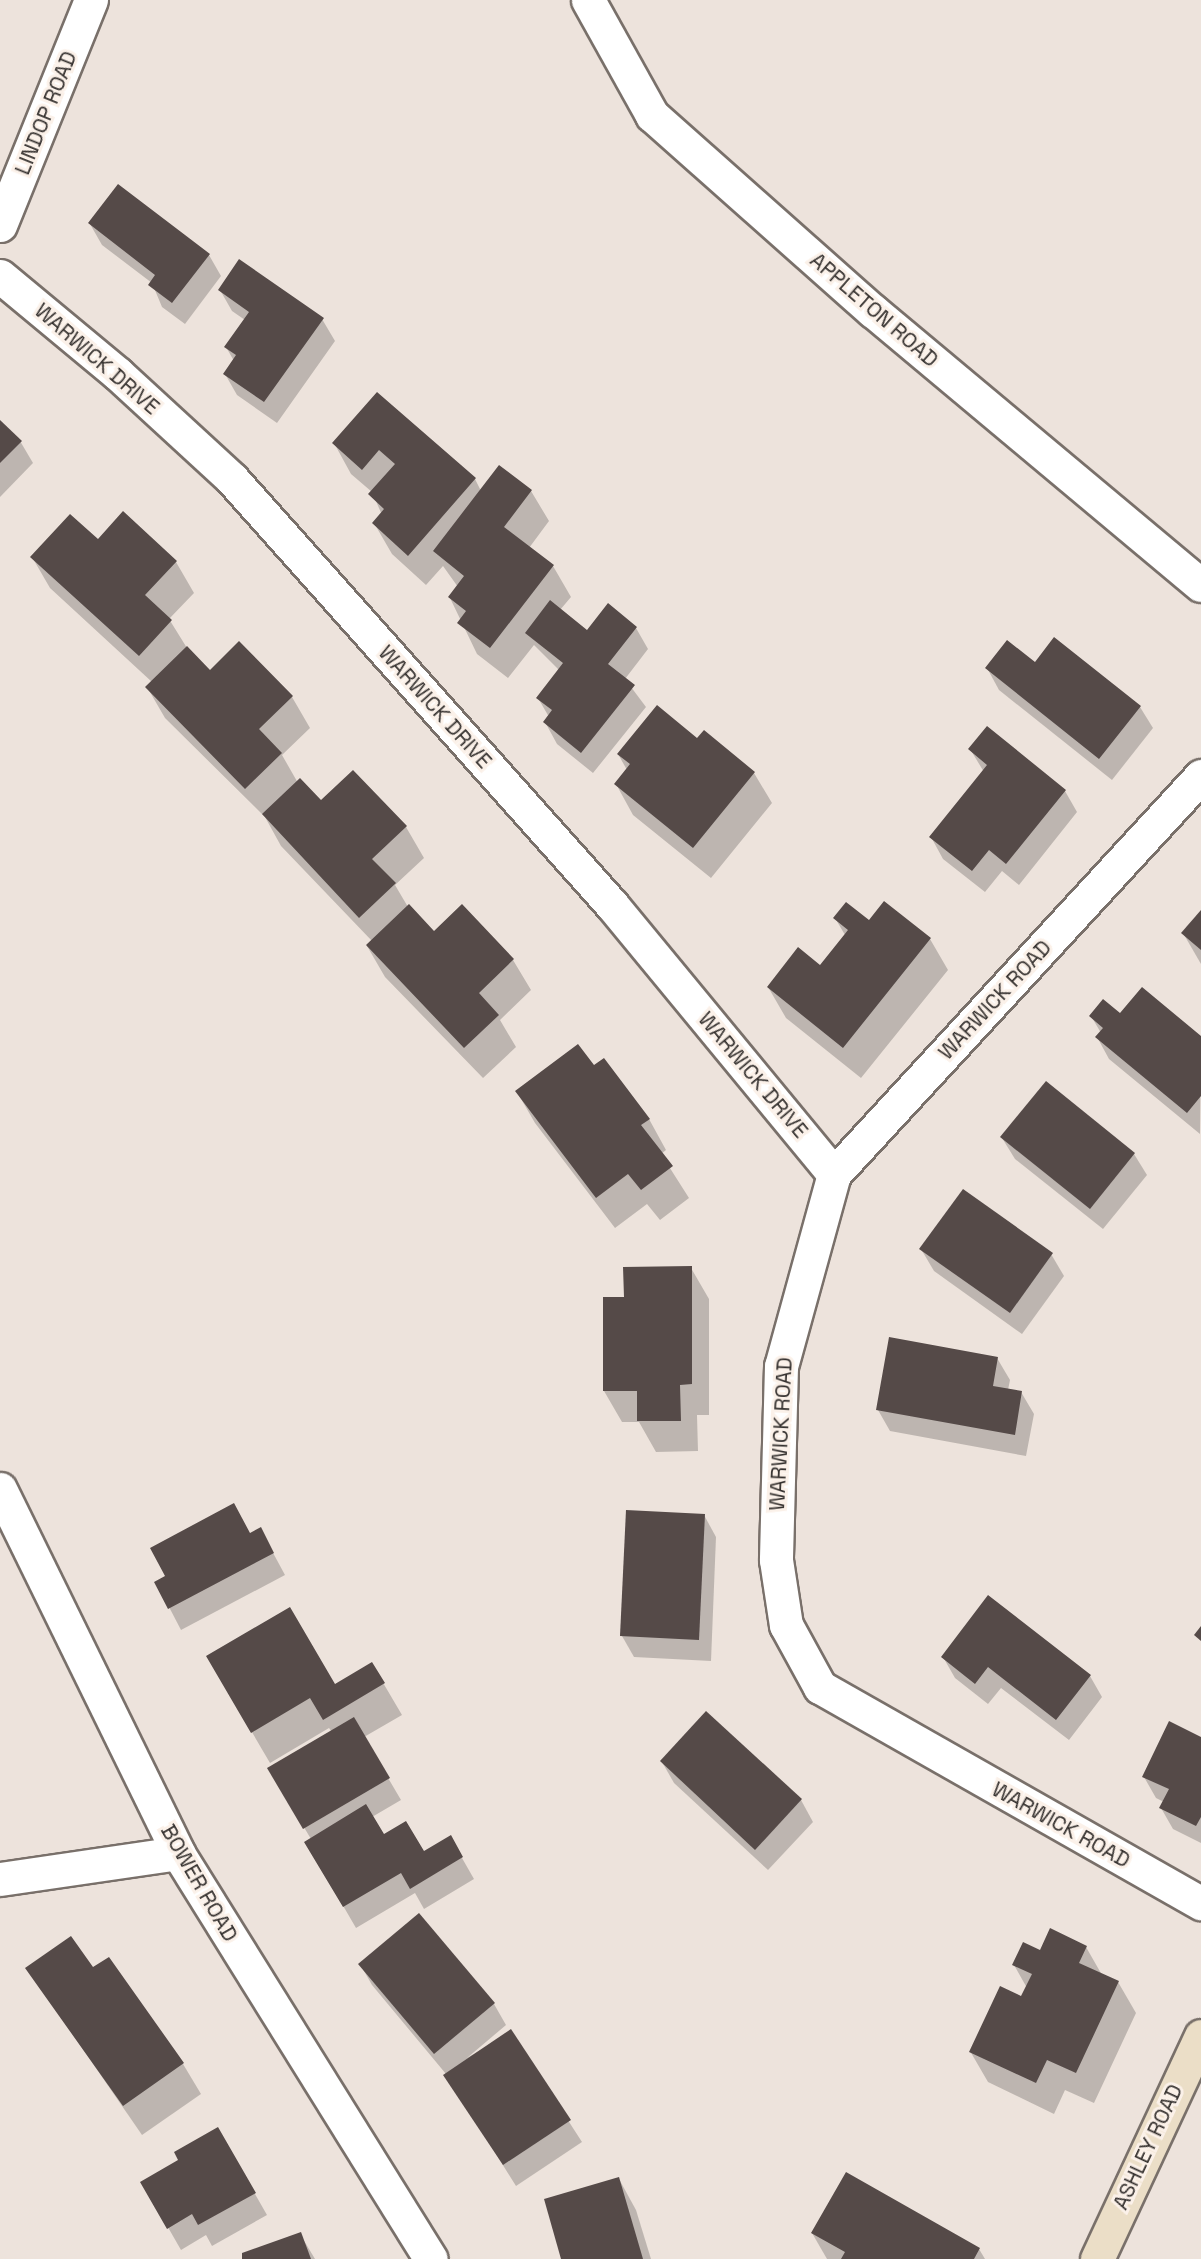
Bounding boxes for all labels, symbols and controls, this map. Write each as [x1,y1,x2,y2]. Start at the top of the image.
street label: LINDOP ROAD [10,48,82,178]
street label: APPLETON ROAD [805,248,943,372]
street label: WARWICK DRIVE [30,298,164,420]
street label: WARWICK DRIVE [373,640,497,774]
street label: WARWICK ROAD [933,935,1057,1065]
street label: WARWICK DRIVE [693,1007,813,1143]
street label: WARWICK ROAD [764,1357,798,1511]
street label: WARWICK ROAD [988,1777,1134,1873]
street label: BOWER ROAD [155,1820,243,1946]
street label: ASHLEY ROAD [1108,2080,1188,2214]

